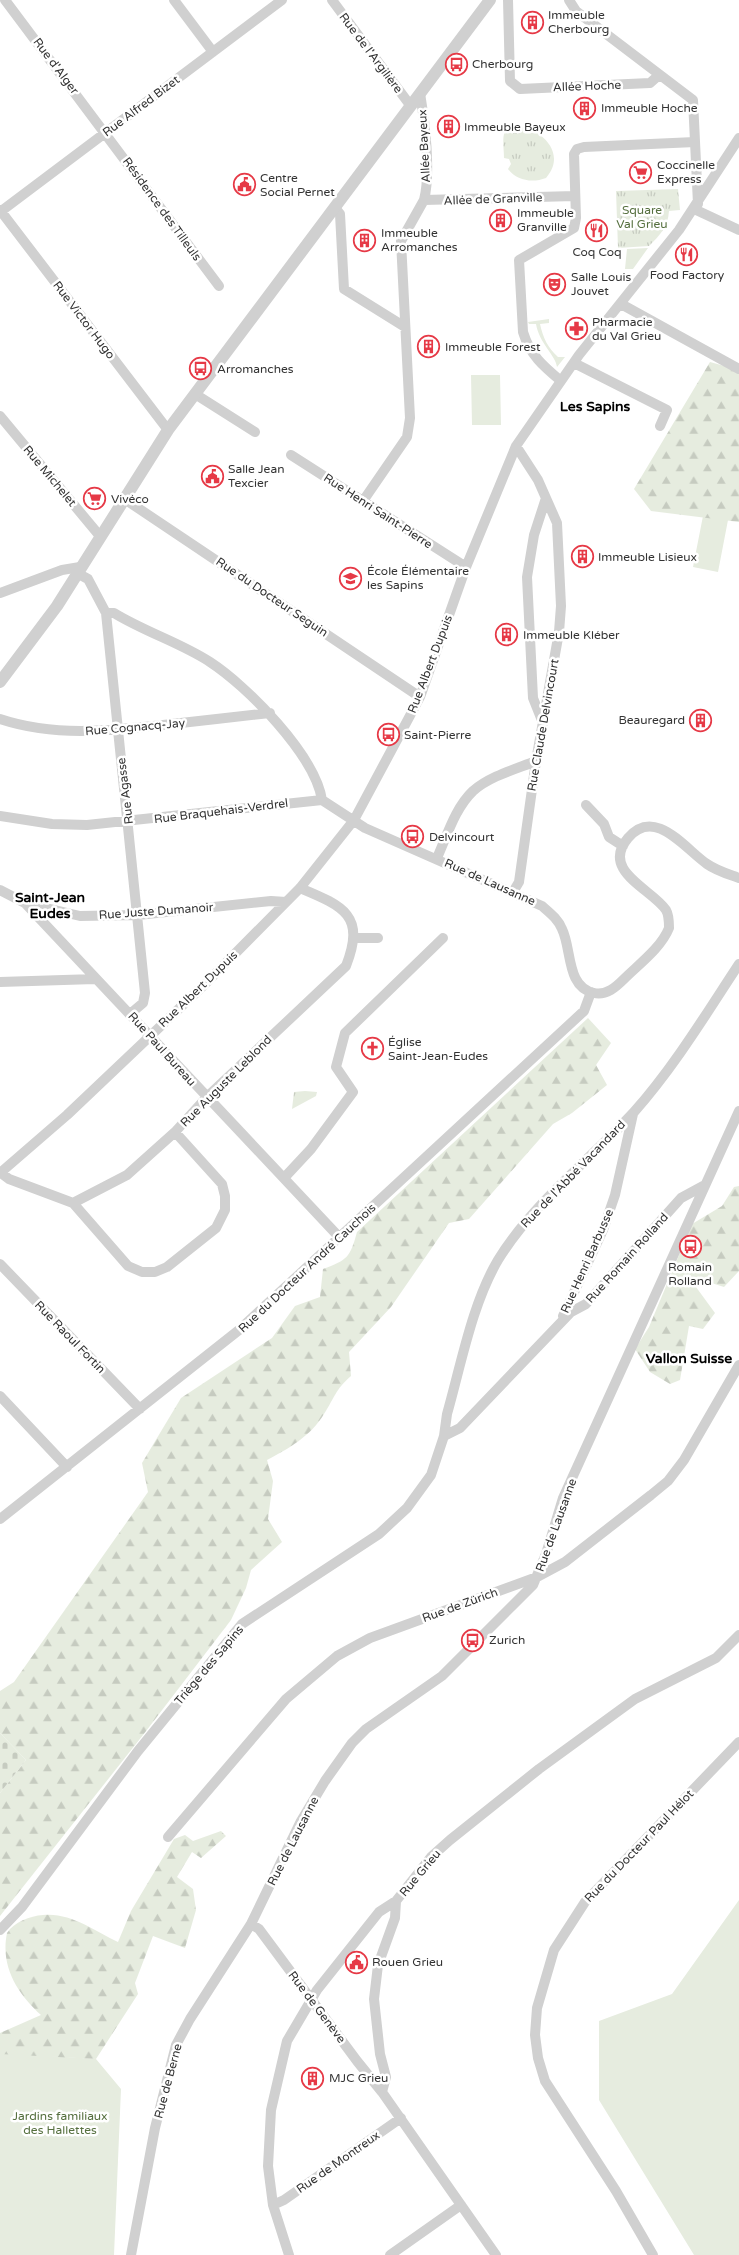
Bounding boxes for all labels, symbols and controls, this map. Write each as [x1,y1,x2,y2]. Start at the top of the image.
place label: Immeuble Cherbourg [548,8,609,36]
street label: Rue de l'Argilière [336,10,406,96]
building icon: Immeuble Cherbourg [520,10,544,34]
street label: Rue d'Alger [30,35,82,97]
bus stop icon: Cherbourg [444,52,468,76]
place label: Cherbourg [472,57,533,71]
street label: Rue Alfred Bizet [100,72,183,139]
street label: Allée Hoche [553,78,622,94]
building icon: Immeuble Hoche [573,96,597,120]
place label: Immeuble Hoche [601,101,698,115]
street label: Allée Bayeux [415,109,433,183]
building icon: Immeuble Bayeux [436,115,460,139]
place label: Immeuble Bayeux [464,120,566,134]
street label: Résidence des Tilleuls [120,155,204,264]
place label: Coccinelle Express [657,158,715,186]
supermarket icon: Coccinelle Express [629,160,653,184]
place label: Centre Social Pernet [260,171,335,199]
public building icon: Centre Social Pernet [232,173,256,197]
street label: Allée de Granville [443,190,543,208]
park label: Square Val Grieu [616,203,668,231]
place label: Immeuble Granville [517,206,574,234]
building icon: Immeuble Granville [489,208,513,232]
restaurant icon: Coq Coq [585,219,609,243]
place label: Immeuble Arromanches [381,226,458,254]
building icon: Immeuble Arromanches [353,228,377,252]
restaurant icon: Food Factory [675,242,699,266]
place label: Coq Coq [572,245,622,259]
place label: Food Factory [650,268,725,282]
place label: Salle Louis Jouvet [571,270,632,298]
theatre icon: Salle Louis Jouvet [543,272,567,296]
street label: Rue Victor Hugo [50,278,118,362]
place label: Pharmacie du Val Grieu [592,315,661,343]
pharmacy icon: Pharmacie du Val Grieu [564,317,588,341]
building icon: Immeuble Forest [417,335,441,359]
place label: Immeuble Forest [445,340,541,354]
bus stop icon: Arromanches [189,357,213,381]
place label: Arromanches [217,362,294,376]
district label: Les Sapins [560,398,630,415]
street label: Rue Michelet [21,443,80,510]
place label: Salle Jean Texcier [228,462,284,490]
public building icon: Salle Jean Texcier [200,464,224,488]
street label: Rue Henri Saint-Pierre [321,471,435,552]
supermarket icon: Vivéco [83,487,107,511]
place label: Vivéco [111,492,149,506]
building icon: Immeuble Lisieux [570,545,594,569]
place label: Immeuble Lisieux [598,550,697,564]
street label: Rue du Docteur Seguin [213,554,331,640]
place label: École Élémentaire les Sapins [367,564,469,592]
school or university icon: École Élémentaire les Sapins [339,566,363,590]
street label: Rue Albert Dupuis [405,613,455,715]
building icon: Immeuble Kléber [495,623,519,647]
place label: Immeuble Kléber [523,628,620,642]
street label: Rue Claude Delvincourt [524,657,562,792]
building icon: Beauregard [689,708,713,732]
place label: Beauregard [618,713,685,727]
street label: Rue Cognacq-Jay [84,716,186,738]
bus stop icon: Saint-Pierre [376,723,400,747]
place label: Saint-Pierre [404,728,472,742]
street label: Rue Agasse [114,757,136,825]
street label: Rue Braquehais-Verdrel [153,796,289,826]
bus stop icon: Delvincourt [401,825,425,849]
place label: Delvincourt [429,830,495,844]
street label: Rue de Lausanne [442,856,538,908]
district label: Saint-Jean Eudes [15,889,85,922]
street label: Rue Juste Dumanoir [98,900,214,922]
street label: Rue Albert Dupuis [156,948,240,1030]
street label: Rue Paul Bureau [125,1009,199,1089]
street label: Rue Auguste Leblond [177,1032,275,1130]
place label: Église Saint-Jean-Eudes [388,1035,488,1063]
church icon: Église Saint-Jean-Eudes [360,1037,384,1061]
street label: Rue de l'Abbé Vacandard [518,1117,628,1231]
street label: Rue du Docteur André Cauchois [235,1200,379,1335]
street label: Rue Henri Barbusse [558,1207,616,1315]
street label: Rue Romain Rolland [583,1210,671,1306]
bus stop icon: Romain Rolland [678,1234,702,1258]
place label: Romain Rolland [668,1260,712,1288]
street label: Rue Raoul Fortin [32,1298,108,1376]
district label: Vallon Suisse [646,1350,732,1367]
street label: Rue de Lausanne [533,1476,579,1573]
street label: Rue de Zürich [420,1585,500,1625]
street label: Triège des Sapins [172,1622,246,1708]
bus stop icon: Zurich [461,1628,485,1652]
place label: Zurich [489,1633,525,1647]
street label: Rue du Docteur Paul Hélot [582,1787,697,1905]
street label: Rue de Lausanne [264,1794,322,1888]
street label: Rue Grieu [396,1847,444,1899]
public building icon: Rouen Grieu [344,1950,368,1974]
place label: Rouen Grieu [372,1955,443,1969]
street label: Rue de Genève [285,1968,349,2046]
street label: Rue de Berne [151,2042,185,2120]
building icon: MJC Grieu [301,2066,325,2090]
place label: MJC Grieu [329,2071,388,2085]
park label: Jardins familiaux des Hallettes [13,2109,107,2137]
street label: Rue de Montreux [294,2128,382,2196]

